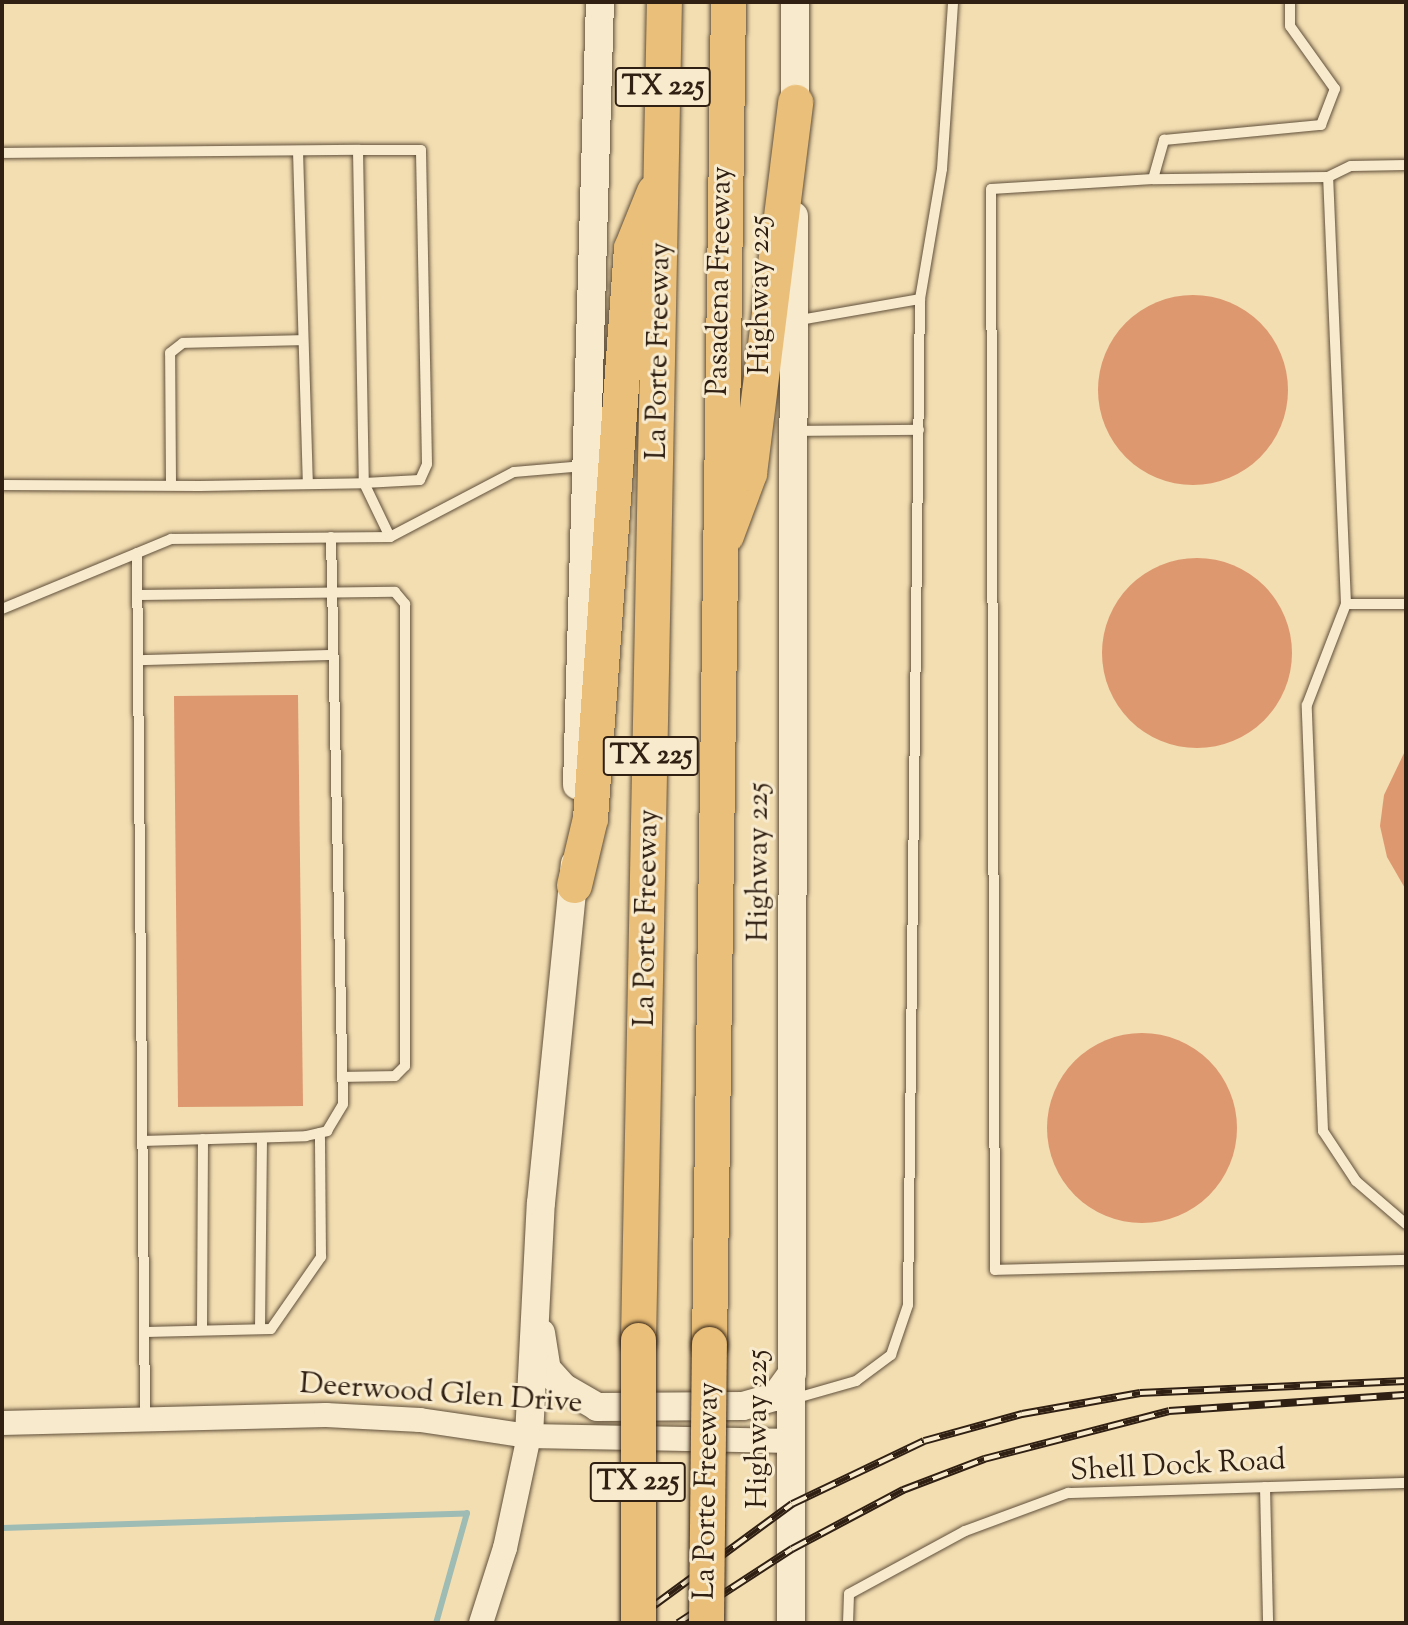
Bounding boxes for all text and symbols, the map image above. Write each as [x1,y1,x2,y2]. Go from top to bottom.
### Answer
road number: TX 225 [614,62,712,112]
street label: Pasadena Freeway [701,166,741,396]
street label: Highway 225 [743,215,779,375]
street label: La Porte Freeway [640,242,680,460]
road number: TX 225 [602,732,700,780]
street label: Highway 225 [742,782,778,942]
street label: La Porte Freeway [628,809,668,1027]
street label: Highway 225 [741,1349,777,1509]
street label: Deerwood Glen Drive [298,1367,584,1423]
street label: La Porte Freeway [688,1382,728,1600]
street label: Shell Dock Road [1069,1443,1287,1491]
road number: TX 225 [589,1458,687,1506]

